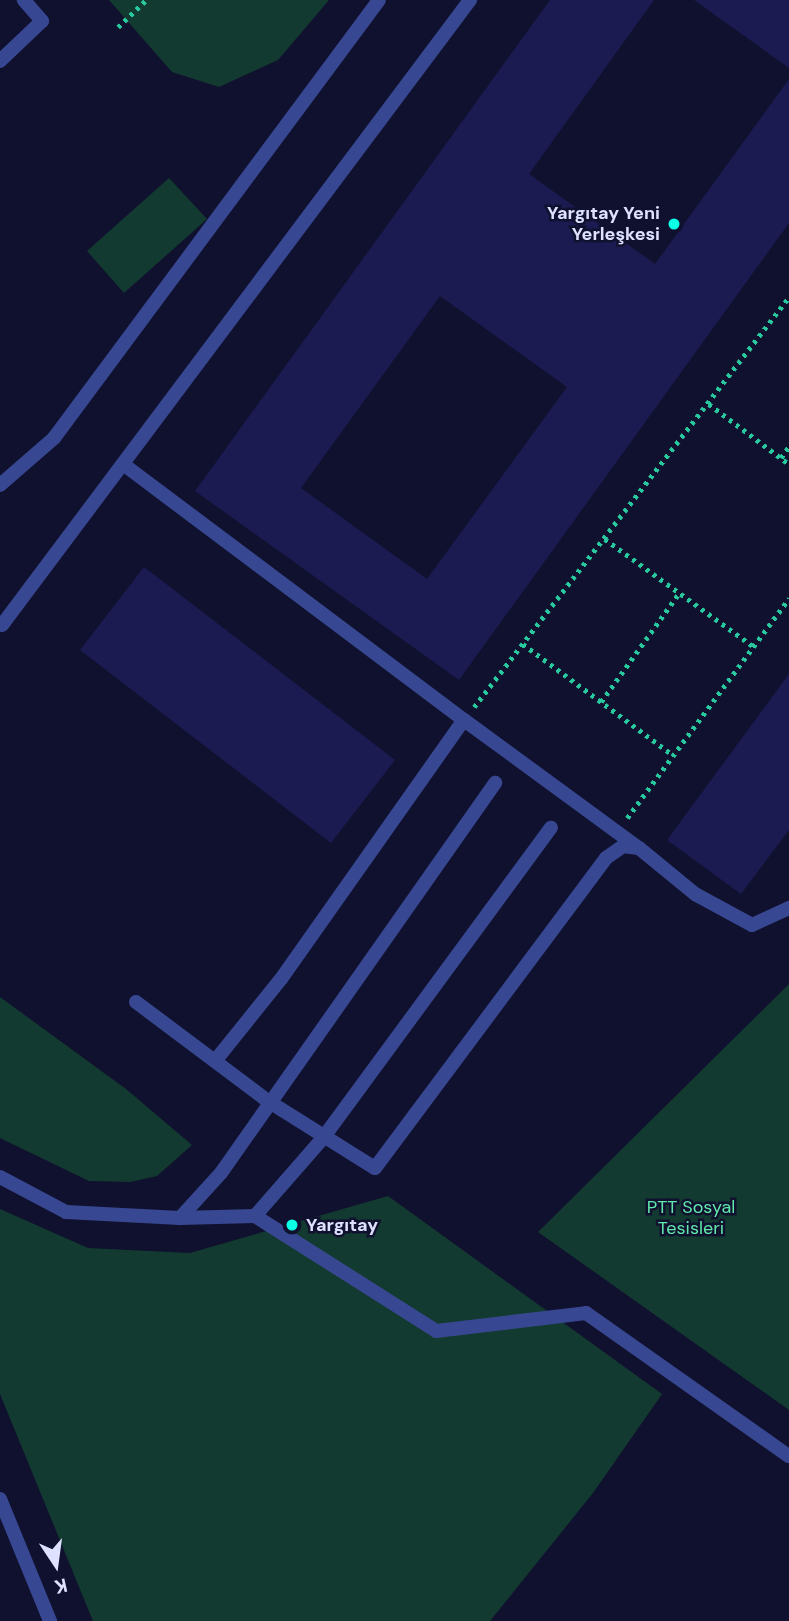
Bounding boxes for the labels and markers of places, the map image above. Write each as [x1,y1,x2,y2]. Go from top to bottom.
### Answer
place label: Yargıtay Yeni Yerleşkesi [547,203,660,246]
marker: Yargıtay Yeni Yerleşkesi [666,216,682,232]
place label: Yargıtay [306,1214,378,1236]
marker: Yargıtay [284,1217,300,1233]

